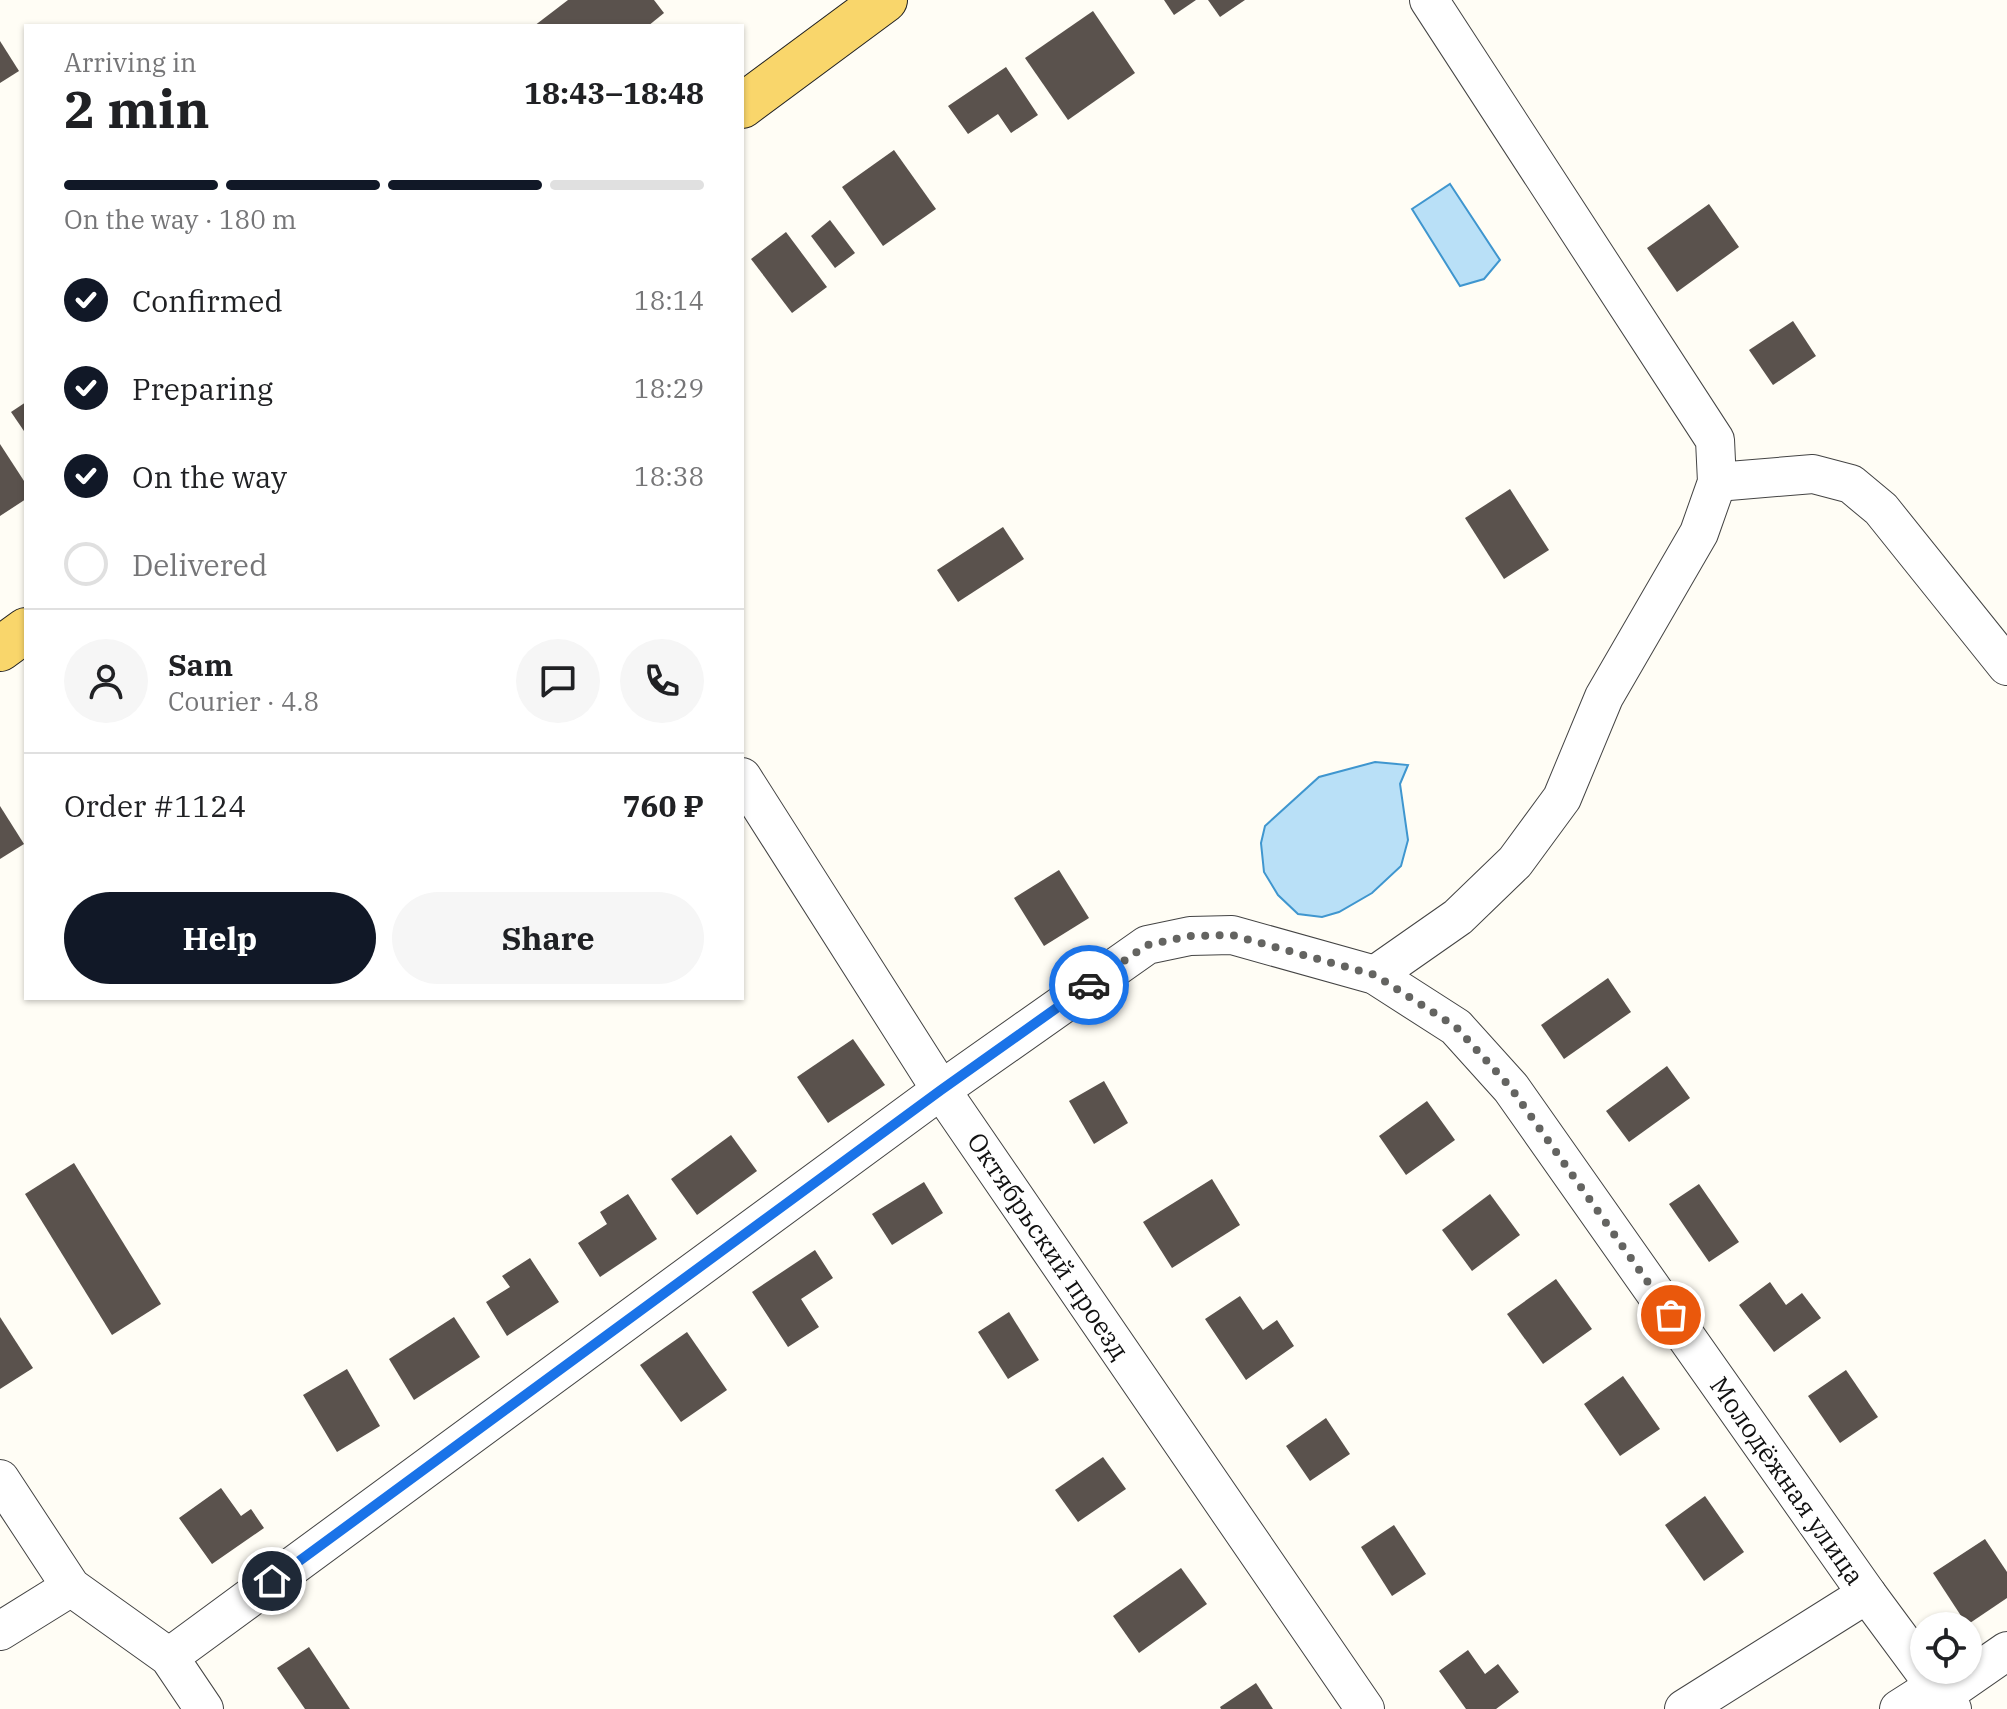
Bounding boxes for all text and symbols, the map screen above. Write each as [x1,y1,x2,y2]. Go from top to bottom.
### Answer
text: Arriving in [64,45,197,79]
text: 18:43–18:48 [524,73,704,112]
text: 2 min [64,75,210,142]
text: On the way · 180 m [64,202,297,236]
icon: check [64,278,108,322]
text: Confirmed [132,281,283,320]
text: 18:14 [634,283,704,317]
icon: check [64,366,108,410]
text: Preparing [132,369,273,408]
text: 18:29 [634,371,704,405]
icon: check [64,454,108,498]
text: On the way [132,457,287,496]
text: 18:38 [634,459,704,493]
text: Delivered [132,545,267,584]
button: person [64,639,148,723]
button: chat [516,639,600,723]
button: phone [620,639,704,723]
text: Sam [168,645,233,684]
text: Courier · 4.8 [168,684,319,718]
text: Order #1124 [64,786,246,825]
text: 760 ₽ [623,786,704,825]
button: Help [64,892,376,984]
button: Share [392,892,704,984]
courier [1049,945,1129,1025]
icon: car [1067,963,1111,1007]
street label: Октябрьский проезд [960,1125,1138,1366]
pin [1637,1281,1705,1349]
icon: bag [1649,1293,1693,1337]
street label: Молодёжная улица [1703,1370,1873,1591]
pin [238,1547,306,1615]
icon: home [250,1559,294,1603]
map controls [1910,1612,1982,1684]
button: locate [1910,1612,1982,1684]

